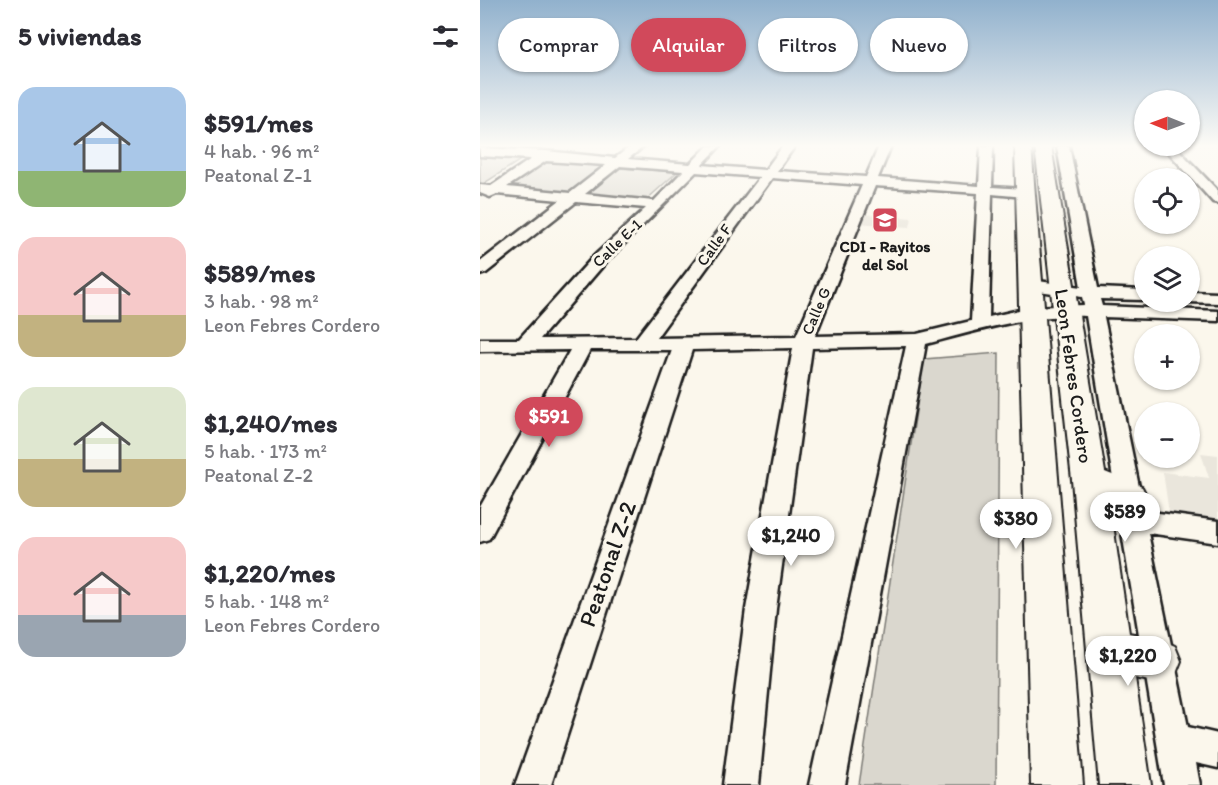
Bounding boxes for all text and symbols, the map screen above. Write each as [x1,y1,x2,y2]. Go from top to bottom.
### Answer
chip: Comprar [498,18,619,72]
chip: Alquilar [631,18,746,72]
chip: Filtros [758,18,858,72]
chip: Nuevo [870,18,968,72]
text: 5 viviendas [18,20,142,52]
icon: filters [429,20,462,53]
north arrow [1134,90,1200,156]
map controls [1134,90,1200,468]
text: $591/mes [204,107,313,139]
icon: home [66,111,138,183]
text: 4 hab. · 96 m² [204,139,319,163]
text: Peatonal Z-1 [204,163,312,187]
button: locate [1134,168,1200,234]
school or university icon: CDI - Rayitos del Sol [870,205,900,235]
street label: Calle E-1 [588,214,646,271]
street label: Calle F [692,220,736,270]
place label: CDI - Rayitos del Sol [840,237,930,274]
button: layers [1134,246,1200,312]
text: $589/mes [204,257,315,289]
icon: home [66,261,138,333]
street label: Calle G [798,284,834,338]
street label: Leon Febres Cordero [1050,287,1098,465]
text: 3 hab. · 98 m² [204,289,319,313]
text: Leon Febres Cordero [204,313,380,337]
button: + [1134,324,1200,390]
pin: $591 [513,397,585,448]
button: − [1134,402,1200,468]
text: $591 [529,404,569,428]
text: $1,240/mes [204,407,338,439]
icon: home [66,411,138,483]
text: 5 hab. · 173 m² [204,439,327,463]
text: Peatonal Z-2 [204,463,313,487]
pin: $589 [1089,492,1161,543]
street label: Peatonal Z-2 [572,497,642,631]
pin: $380 [980,499,1052,550]
text: $589 [1104,499,1146,523]
text: $380 [994,506,1038,530]
pin: $1,240 [742,516,840,567]
text: $1,240 [761,523,821,547]
text: $1,220/mes [204,557,336,589]
icon: home [66,561,138,633]
text: 5 hab. · 148 m² [204,589,329,613]
text: Leon Febres Cordero [204,613,380,637]
pin: $1,220 [1079,636,1177,687]
text: $1,220 [1099,643,1157,667]

